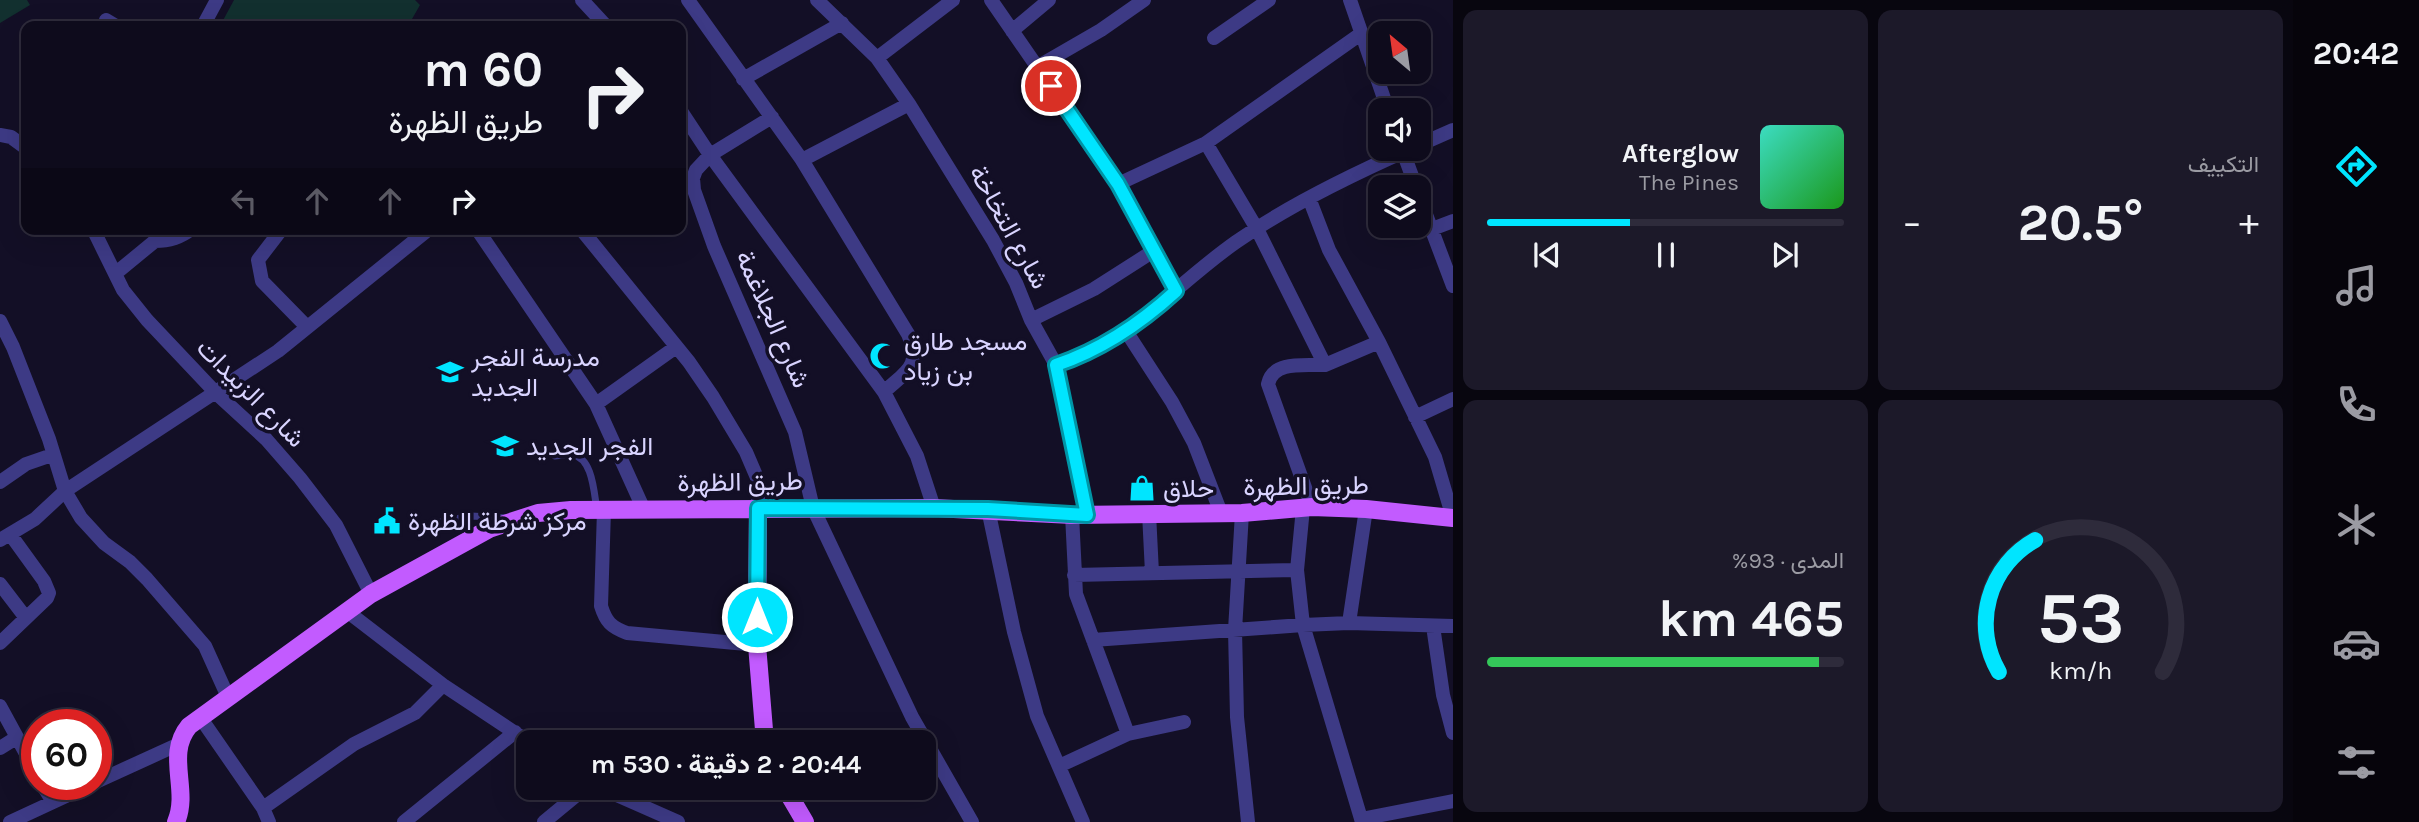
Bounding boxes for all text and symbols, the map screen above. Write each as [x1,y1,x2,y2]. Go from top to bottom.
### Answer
north arrow [1368,21,1432,84]
map controls [1368,21,1431,238]
text: 20:42 [2313,35,2399,72]
text: 60 m [423,41,543,98]
icon: right [567,49,658,140]
pin [1021,56,1081,116]
icon: arrive [1032,67,1070,105]
button: sound [1368,98,1431,161]
text: طريق الظهرة [389,104,543,141]
text: Afterglow [1622,138,1739,169]
icon: directions [2332,142,2381,191]
text: التكييف [2188,151,2259,178]
street label: شارع التخاخة [961,160,1056,295]
text: The Pines [1639,169,1739,196]
button: layers [1368,175,1431,238]
icon: left [225,182,263,220]
icon: ahead [298,182,336,220]
icon: ahead [371,182,409,220]
icon: right [444,182,482,220]
text: 20.5° [2018,192,2144,253]
text: − [1902,200,1922,245]
text: + [2239,200,2259,245]
icon: previous [1528,236,1566,274]
icon: pause [1647,236,1685,274]
icon: next [1766,236,1804,274]
street label: شارع الجلاغمة [727,245,817,393]
icon: music [2332,261,2381,310]
place label: مسجد طارق بن زياد [904,326,1027,387]
street label: شارع الزبيدات [189,332,312,455]
mosque icon: مسجد طارق بن زياد [868,341,898,371]
place label: مدرسة الفجر الجديد [470,342,600,403]
school or university icon: مدرسة الفجر الجديد [435,357,465,387]
icon: phone [2332,380,2381,429]
school or university icon: الفجر الجديد [490,431,520,461]
place label: الفجر الجديد [526,431,653,462]
street label: طريق الظهرة [677,465,803,499]
street label: طريق الظهرة [1243,469,1369,503]
shop icon: حلاق [1127,473,1157,503]
place label: حلاق [1163,473,1214,504]
icon: climate [2332,500,2381,549]
public building icon: مركز شرطة الظهرة [372,506,402,536]
place label: مركز شرطة الظهرة [408,506,587,537]
text: المدى · 93% [1732,547,1844,574]
text: 53 [2037,575,2124,660]
position arrow [720,580,794,654]
text: 465 km [1658,588,1844,649]
icon: car [2332,619,2381,668]
text: km/h [2049,656,2112,685]
speed limit sign: 60 [21,709,112,800]
icon: filters [2332,738,2381,787]
text: 20:44 · 2 دقيقة · 530 m [591,749,861,780]

